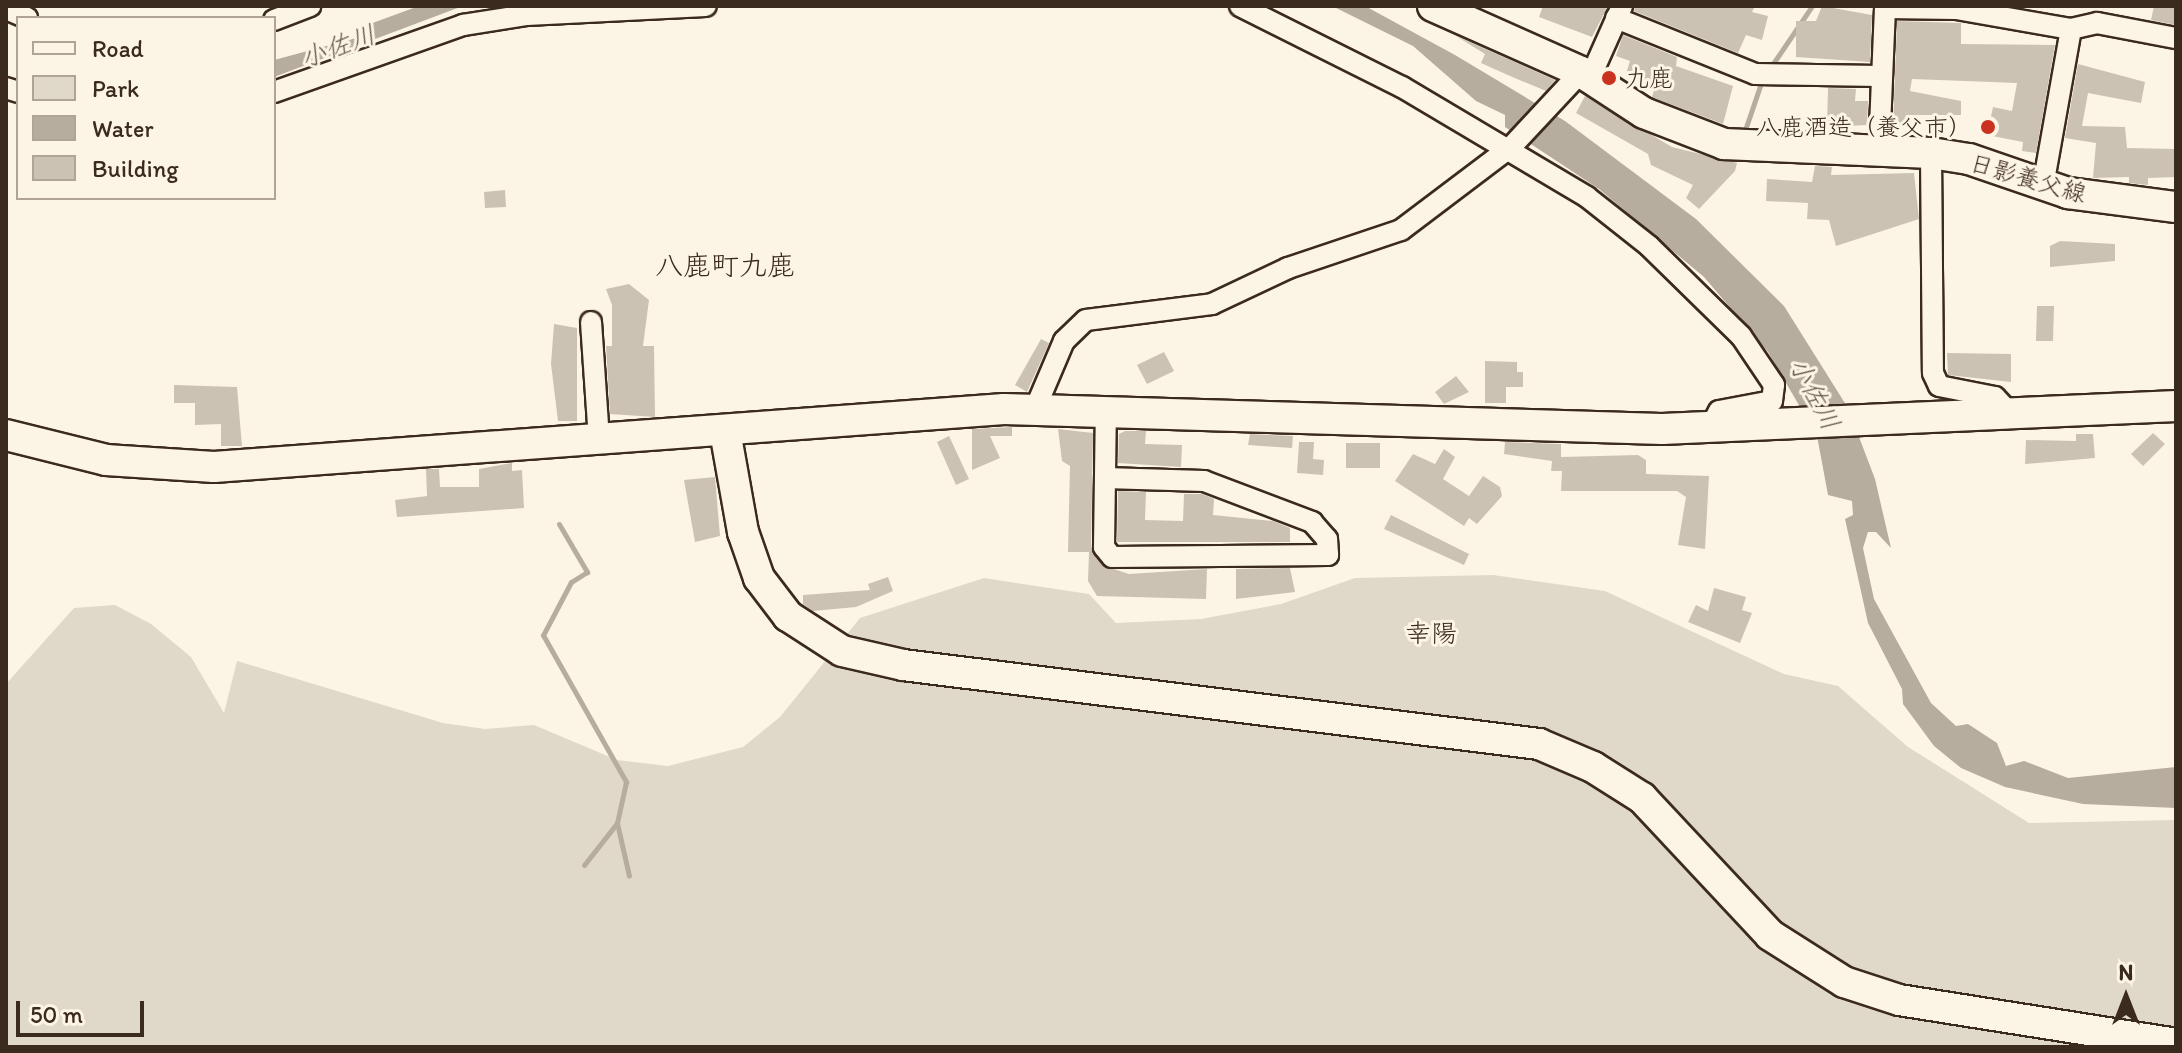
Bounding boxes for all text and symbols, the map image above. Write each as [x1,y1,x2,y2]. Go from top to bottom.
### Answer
legend [16,16,276,200]
water label: 小佐川 [296,19,380,75]
text: Road [92,34,144,63]
place label: 九鹿 [1625,64,1673,92]
marker: 九鹿 [1600,69,1618,87]
text: Park [92,74,139,103]
place label: 八鹿酒造（養父市） [1756,113,1972,141]
text: Water [92,114,154,143]
marker: 八鹿酒造（養父市） [1979,118,1997,136]
street label: 日影養父線 [1966,148,2090,208]
text: Building [92,154,179,183]
district label: 八鹿町九鹿 [655,248,795,282]
water label: 小佐川 [1782,352,1846,436]
district label: 幸陽 [1405,618,1457,650]
north arrow [2086,957,2166,1037]
text: N [2119,959,2133,986]
scale bar [20,985,148,1035]
text: 50 m [30,1000,83,1029]

